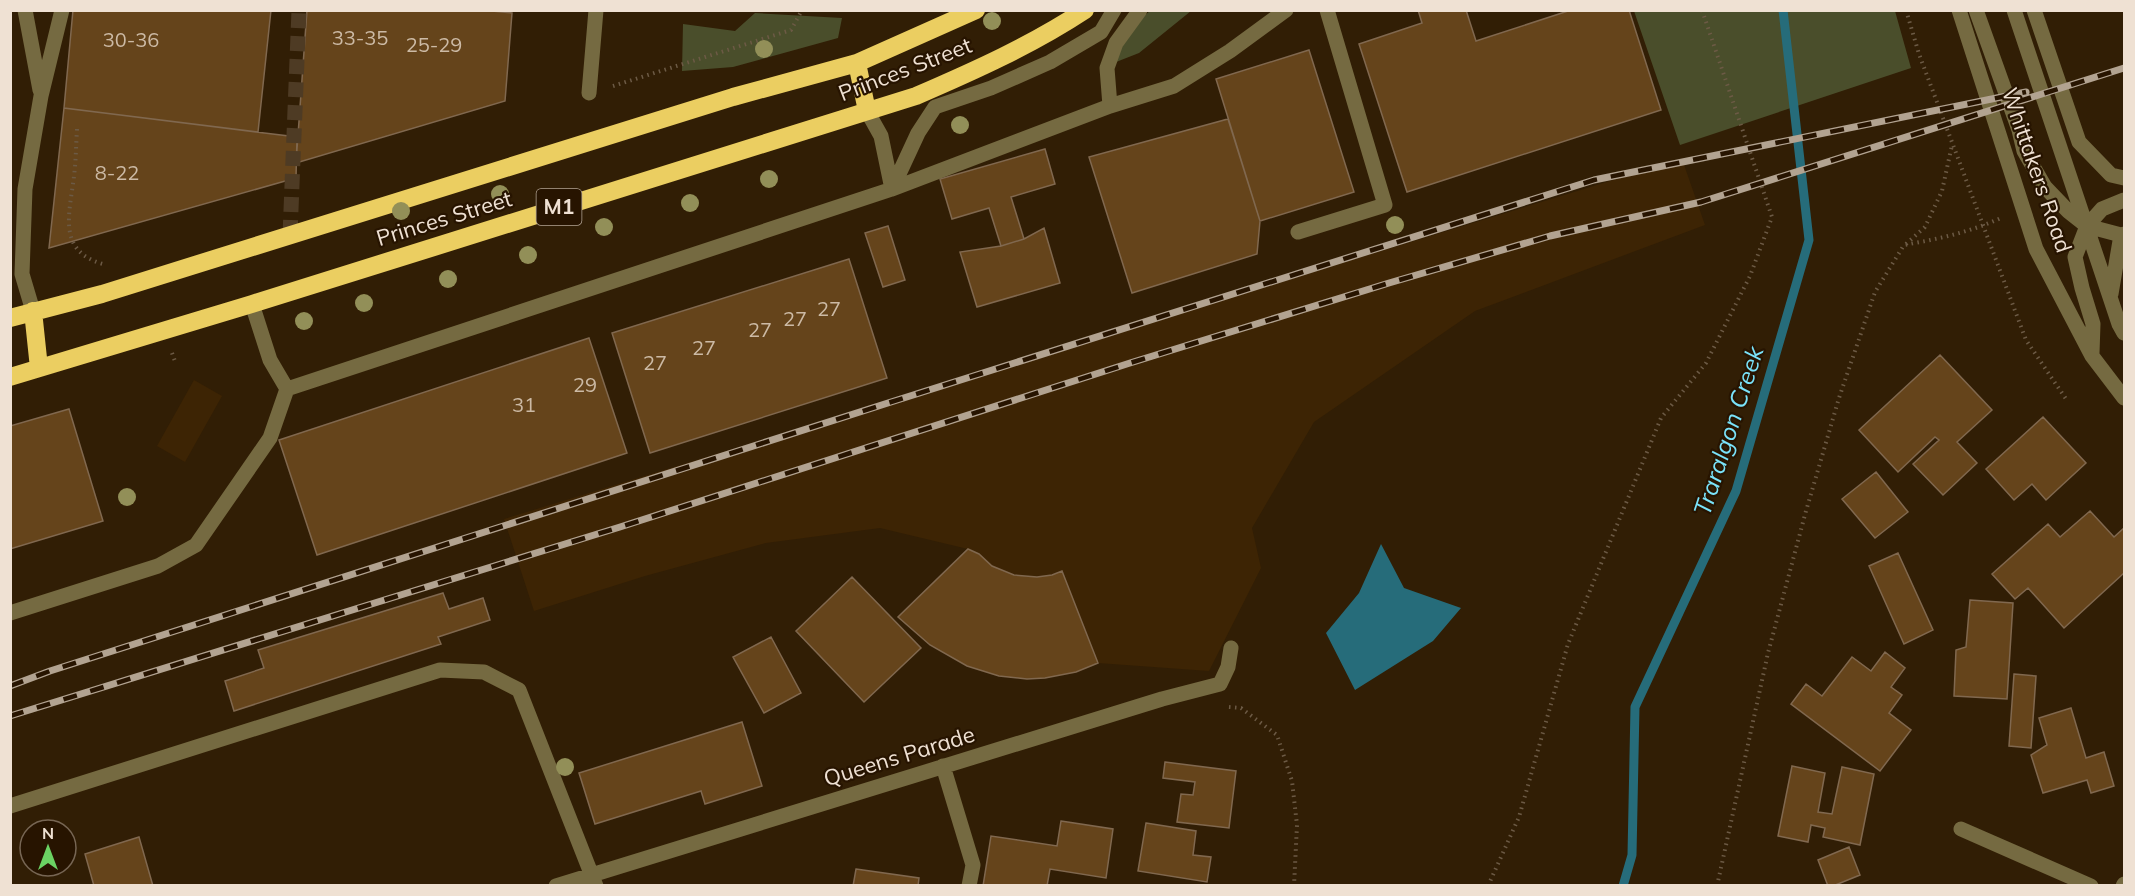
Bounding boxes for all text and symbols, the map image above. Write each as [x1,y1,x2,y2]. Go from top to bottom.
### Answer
house number: 33-35 [332,25,388,50]
house number: 30-36 [103,27,159,52]
street label: Princes Street [834,31,976,107]
house number: 25-29 [406,32,462,57]
street label: Whittakers Road [1996,84,2078,256]
house number: 8-22 [95,160,139,185]
street label: Princes Street [373,184,515,252]
road number: M1 [536,189,582,225]
house number: 27 [817,296,841,321]
house number: 27 [783,306,807,331]
house number: 27 [748,317,772,342]
house number: 27 [692,335,716,360]
water label: Traralgon Creek [1687,342,1770,519]
house number: 27 [643,350,667,375]
house number: 29 [573,372,597,397]
house number: 31 [512,392,536,417]
street label: Queens Parade [820,720,978,792]
north arrow [18,818,78,878]
text: N [42,823,54,843]

